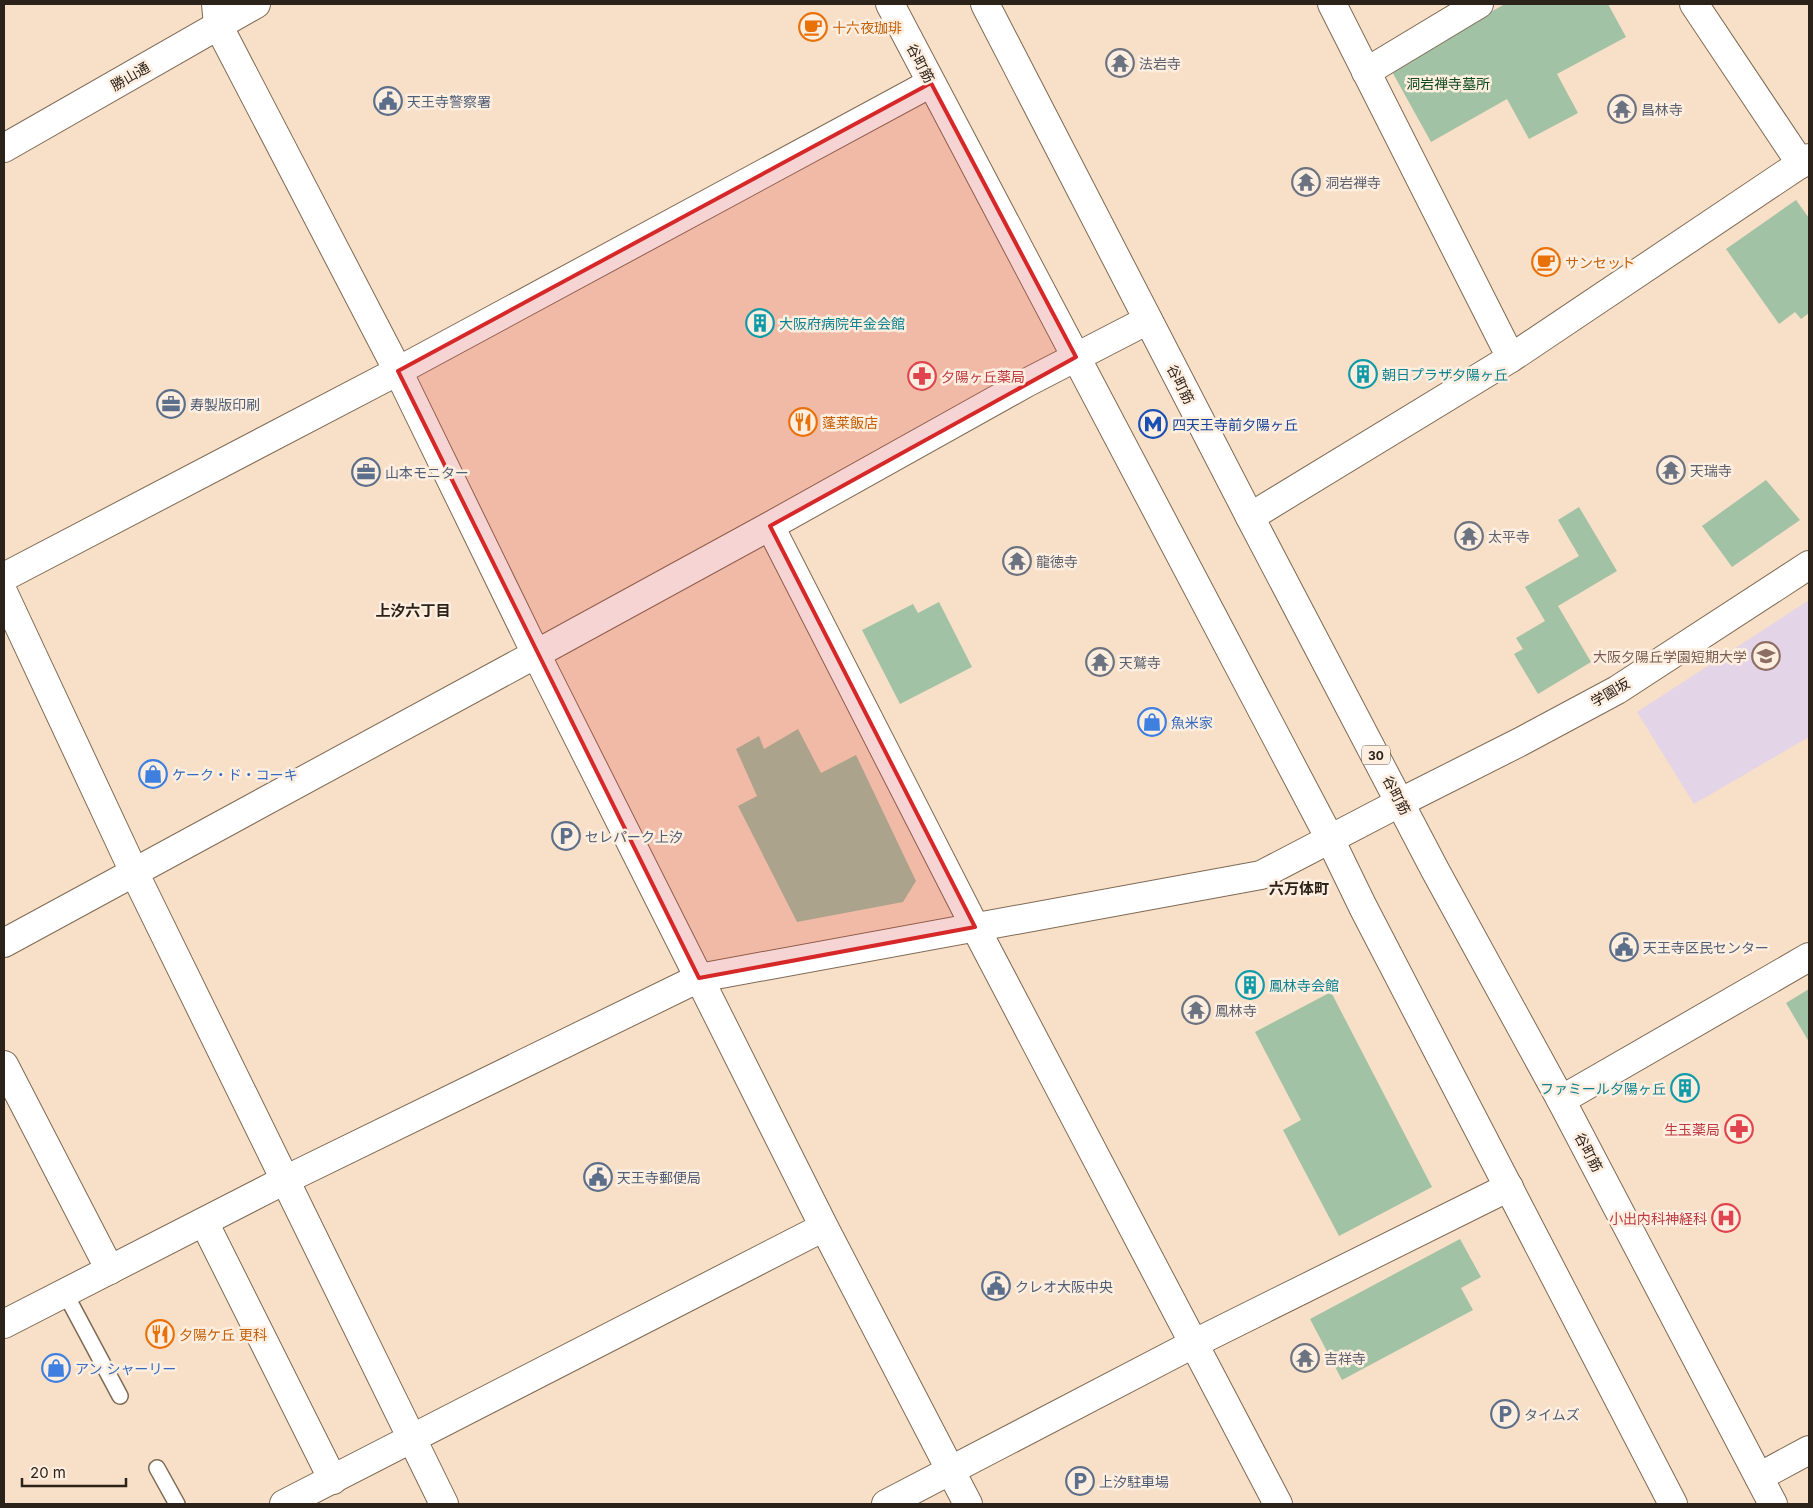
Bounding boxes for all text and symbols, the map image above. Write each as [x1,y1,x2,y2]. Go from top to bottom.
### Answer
cafe icon: 十六夜珈琲 [798,12,828,42]
place label: 十六夜珈琲 [832,19,902,36]
street label: 谷町筋 [904,40,938,86]
temple icon: 法岩寺 [1105,48,1135,78]
place label: 法岩寺 [1139,55,1181,72]
street label: 勝山通 [108,58,152,94]
park label: 洞岩禅寺墓所 [1406,75,1490,92]
public building icon: 天王寺警察署 [373,86,403,116]
place label: 天王寺警察署 [407,93,491,110]
temple icon: 昌林寺 [1607,94,1637,124]
place label: 昌林寺 [1641,101,1683,118]
temple icon: 洞岩禅寺 [1291,167,1321,197]
place label: 洞岩禅寺 [1325,174,1381,191]
cafe icon: サンセット [1531,247,1561,277]
place label: サンセット [1565,254,1635,271]
building icon: 大阪府病院年金会館 [745,308,775,338]
place label: 大阪府病院年金会館 [779,315,905,332]
building icon: 朝日プラザ夕陽ヶ丘 [1348,359,1378,389]
pharmacy icon: 夕陽ヶ丘薬局 [907,361,937,391]
street label: 谷町筋 [1164,361,1198,407]
place label: 朝日プラザ夕陽ヶ丘 [1382,366,1508,383]
place label: 夕陽ヶ丘薬局 [941,368,1025,385]
office icon: 寿製版印刷 [156,389,186,419]
place label: 寿製版印刷 [190,396,260,413]
restaurant icon: 蓬莱飯店 [788,407,818,437]
metro station icon: 四天王寺前夕陽ヶ丘 [1138,409,1168,439]
place label: 蓬莱飯店 [822,414,878,431]
place label: 四天王寺前夕陽ヶ丘 [1172,416,1298,433]
temple icon: 天瑞寺 [1656,455,1686,485]
office icon: 山本モニター [351,457,381,487]
place label: 天瑞寺 [1690,462,1732,479]
place label: 山本モニター [385,464,469,481]
temple icon: 太平寺 [1454,521,1484,551]
place label: 太平寺 [1488,528,1530,545]
temple icon: 龍徳寺 [1002,546,1032,576]
place label: 龍徳寺 [1036,553,1078,570]
district label: 上汐六丁目 [375,601,451,620]
school or university icon: 大阪夕陽丘学園短期大学 [1751,641,1781,671]
temple icon: 天鷲寺 [1085,647,1115,677]
place label: 大阪夕陽丘学園短期大学 [1593,648,1747,665]
place label: 天鷲寺 [1119,654,1161,671]
street label: 学園坂 [1588,674,1632,710]
shop icon: 魚米家 [1137,707,1167,737]
place label: 魚米家 [1171,714,1213,731]
road number: 30 [1362,746,1390,764]
shop icon: ケーク・ド・コーキ [138,759,168,789]
place label: ケーク・ド・コーキ [172,766,298,783]
street label: 谷町筋 [1380,772,1414,818]
parking icon: セレパーク上汐 [551,821,581,851]
place label: セレパーク上汐 [585,828,683,845]
district label: 六万体町 [1269,879,1329,898]
public building icon: 天王寺区民センター [1609,932,1639,962]
place label: 天王寺区民センター [1643,939,1769,956]
building icon: 鳳林寺会館 [1235,970,1265,1000]
place label: 鳳林寺会館 [1269,977,1339,994]
temple icon: 鳳林寺 [1181,995,1211,1025]
place label: 鳳林寺 [1215,1002,1257,1019]
building icon: ファミール夕陽ヶ丘 [1670,1073,1700,1103]
place label: ファミール夕陽ヶ丘 [1540,1080,1666,1097]
pharmacy icon: 生玉薬局 [1724,1114,1754,1144]
place label: 生玉薬局 [1664,1121,1720,1138]
street label: 谷町筋 [1572,1129,1606,1175]
public building icon: 天王寺郵便局 [583,1162,613,1192]
place label: 天王寺郵便局 [617,1169,701,1186]
hospital icon: 小出内科神経科 [1711,1203,1741,1233]
place label: 小出内科神経科 [1609,1210,1707,1227]
public building icon: クレオ大阪中央 [981,1271,1011,1301]
place label: クレオ大阪中央 [1015,1278,1113,1295]
restaurant icon: 夕陽ケ丘 更科 [145,1319,175,1349]
place label: 夕陽ケ丘 更科 [179,1326,267,1343]
temple icon: 吉祥寺 [1290,1343,1320,1373]
place label: 吉祥寺 [1324,1350,1366,1367]
shop icon: アン シャーリー [41,1353,71,1383]
place label: アン シャーリー [75,1360,176,1377]
parking icon: タイムズ [1490,1399,1520,1429]
place label: タイムズ [1524,1406,1580,1423]
scale bar [22,1456,126,1488]
text: 20 m [30,1463,66,1482]
parking icon: 上汐駐車場 [1065,1466,1095,1496]
place label: 上汐駐車場 [1099,1473,1169,1490]

